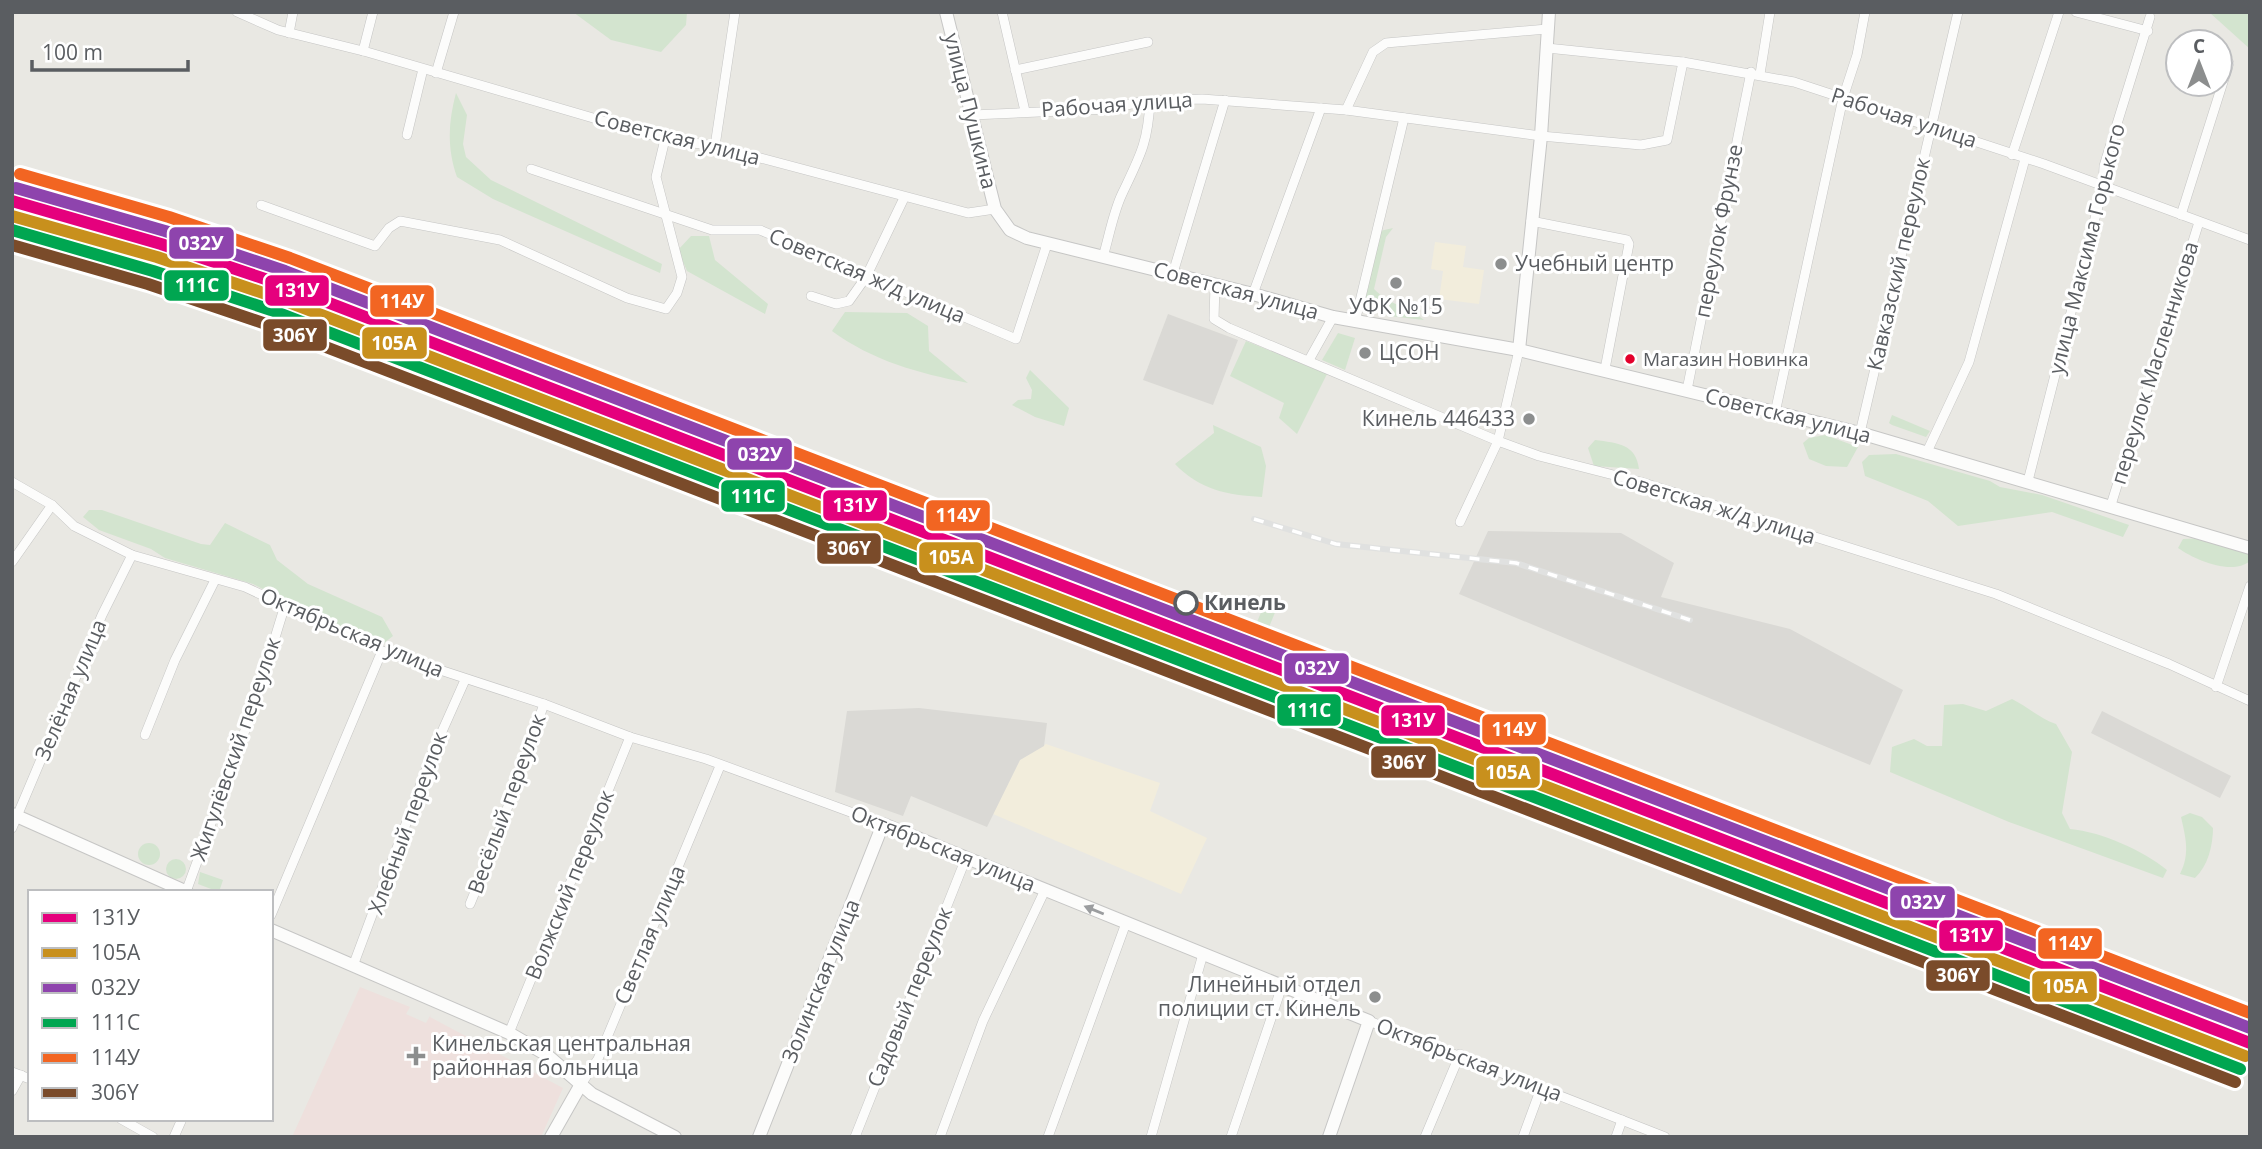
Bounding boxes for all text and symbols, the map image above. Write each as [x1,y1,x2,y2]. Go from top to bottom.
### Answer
scale bar [32,28,187,72]
north arrow [2164,28,2234,98]
street label: улица Пушкина [938,30,1004,192]
text: С [2193,33,2205,59]
text: 100 m [42,38,103,66]
street label: Рабочая улица [1828,80,1981,154]
street label: Рабочая улица [1040,85,1194,123]
street label: Советская улица [591,103,763,171]
street label: улица Максима Горького [2041,120,2131,377]
street label: переулок Фрунзе [1687,142,1749,320]
street label: Кавказский переулок [1860,154,1936,373]
street label: Советская ж/д улица [765,221,970,329]
line badge: 032У [168,226,235,260]
text: 032У [178,230,224,256]
street label: переулок Масленникова [2104,238,2204,488]
place label: Учебный центр [1515,249,1674,277]
street label: Советская улица [1151,255,1322,326]
marker: Учебный центр [1493,256,1509,272]
line badge: 111С [163,269,230,302]
text: 111С [175,272,219,298]
line badge: 131У [264,274,330,307]
marker: УФК №15 [1388,275,1404,291]
text: 131У [274,277,320,303]
line badge: 114У [369,284,435,318]
text: 114У [379,288,425,314]
place label: УФК №15 [1349,292,1443,320]
line badge: 306Y [262,318,328,352]
text: 306Y [273,322,317,348]
line badge: 105А [361,326,428,360]
text: 105А [371,330,418,356]
place label: ЦСОН [1379,338,1440,366]
marker: ЦСОН [1357,345,1373,361]
place label: Магазин Новинка [1643,346,1808,372]
marker: Магазин Новинка [1623,352,1637,366]
street label: Советская улица [1702,381,1874,449]
place label: Кинель 446433 [1362,404,1515,432]
marker: Кинель 446433 [1521,411,1537,427]
line badge: 032У [726,437,793,471]
text: 032У [737,441,783,467]
street label: Советская ж/д улица [1609,462,1819,550]
line badge: 111С [720,479,786,513]
text: 111С [731,483,775,509]
line badge: 131У [822,489,888,522]
text: 131У [832,492,878,518]
line badge: 114У [925,499,991,532]
text: 114У [935,502,981,528]
line badge: 306Y [816,532,882,565]
text: 306Y [827,535,871,561]
line badge: 105А [918,541,984,574]
text: 105А [928,544,975,570]
street label: Октябрьская улица [256,581,448,683]
place label: Кинель [1204,588,1286,616]
marker: Кинель [1174,591,1198,615]
street label: Зелёная улица [28,615,112,764]
street label: Жигулёвский переулок [184,633,287,864]
line badge: 032У [1283,652,1350,685]
text: 032У [1294,655,1340,681]
line badge: 111С [1276,693,1342,727]
text: 111С [1287,697,1331,723]
line badge: 131У [1380,704,1446,737]
text: 131У [1390,707,1436,733]
street label: Весёлый переулок [460,710,552,898]
line badge: 114У [1481,713,1547,746]
text: 114У [1491,716,1537,742]
street label: Хлебный переулок [361,727,453,918]
line badge: 306Y [1370,745,1437,779]
text: 306Y [1382,749,1426,775]
line badge: 105А [1475,755,1541,789]
text: 105А [1485,759,1532,785]
street label: Волжский переулок [518,786,620,984]
street label: Октябрьская улица [847,798,1040,898]
street label: Светлая улица [607,861,691,1008]
line badge: 032У [1889,885,1956,919]
text: 032У [1900,889,1946,915]
legend [28,890,273,1121]
street label: Золинская улица [775,895,866,1066]
street label: Садовый переулок [860,902,958,1091]
text: 131У [91,903,140,931]
one-way arrow [1084,904,1105,915]
line badge: 131У [1938,919,2004,952]
text: 131У [1948,922,1994,948]
line badge: 114У [2037,927,2103,960]
text: 114У [2047,930,2093,956]
text: 105А [91,938,141,966]
line badge: 306Y [1925,959,1991,992]
text: 306Y [1936,962,1980,988]
place label: Линейный отдел полиции ст. Кинель [1158,970,1361,1022]
line badge: 105А [2031,970,2098,1003]
text: 032У [91,973,140,1001]
text: 105А [2042,973,2089,999]
marker: Линейный отдел полиции ст. Кинель [1367,989,1383,1005]
text: 111С [91,1008,140,1036]
street label: Октябрьская улица [1372,1011,1566,1107]
place label: Кинельская центральная районная больница [432,1029,691,1081]
text: 114У [91,1043,140,1071]
marker: Кинельская центральная районная больница [406,1046,426,1066]
text: 306Y [91,1078,139,1106]

